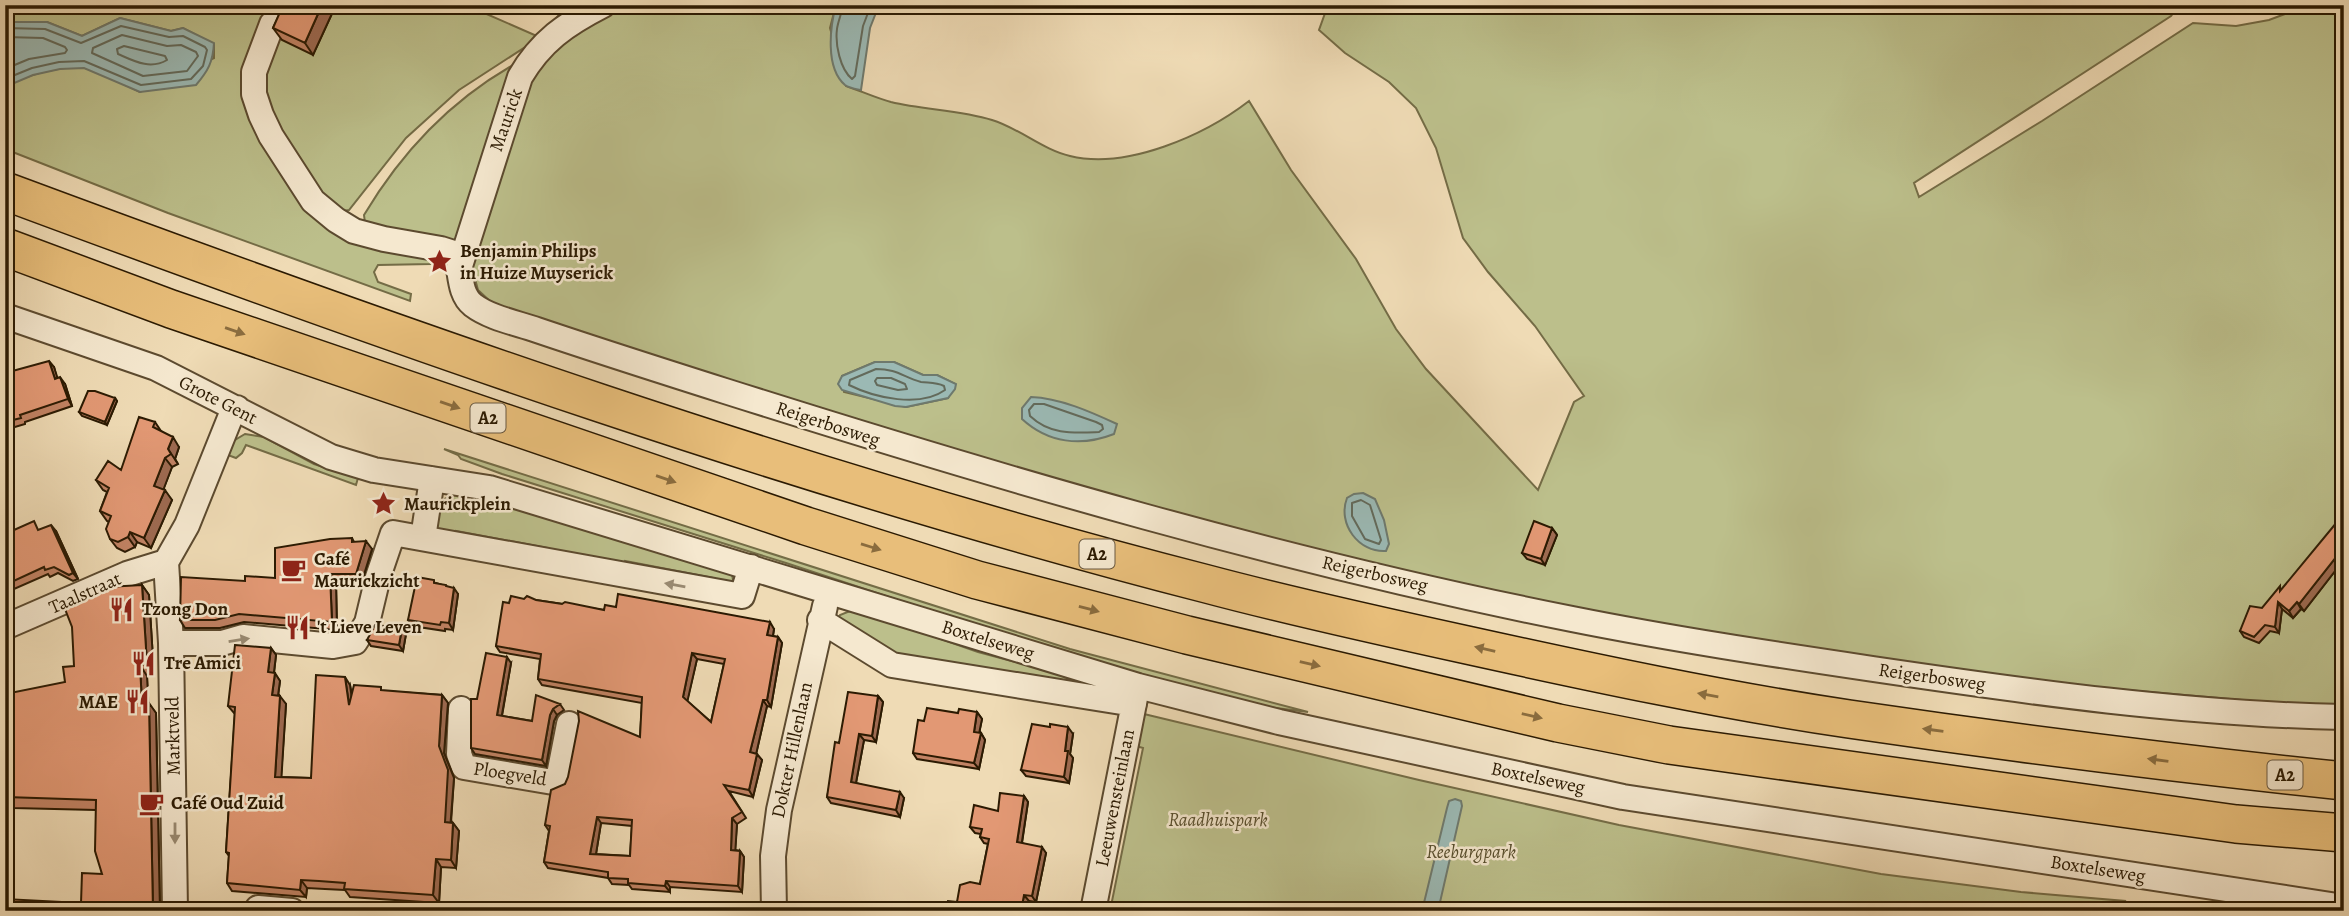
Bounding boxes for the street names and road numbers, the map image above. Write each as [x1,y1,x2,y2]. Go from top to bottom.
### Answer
street label: Maurick [483,84,529,155]
street label: Grote Gent [174,369,262,431]
street label: Reigerbosweg [773,395,884,453]
road number: A2 [470,404,505,432]
road number: A2 [1080,540,1114,568]
street label: Reigerbosweg [1320,549,1431,599]
street label: Taalstraat [45,566,125,620]
street label: Boxtelseweg [938,614,1038,667]
street label: Reigerbosweg [1877,657,1988,697]
street label: Dokter Hillenlaan [765,680,819,820]
street label: Marktveld [159,695,187,776]
street label: Leeuwensteinlaan [1089,727,1141,869]
street label: Ploegveld [471,755,549,793]
street label: Boxtelseweg [1488,755,1588,801]
road number: A2 [2268,760,2302,790]
street label: Boxtelseweg [2049,849,2148,889]

